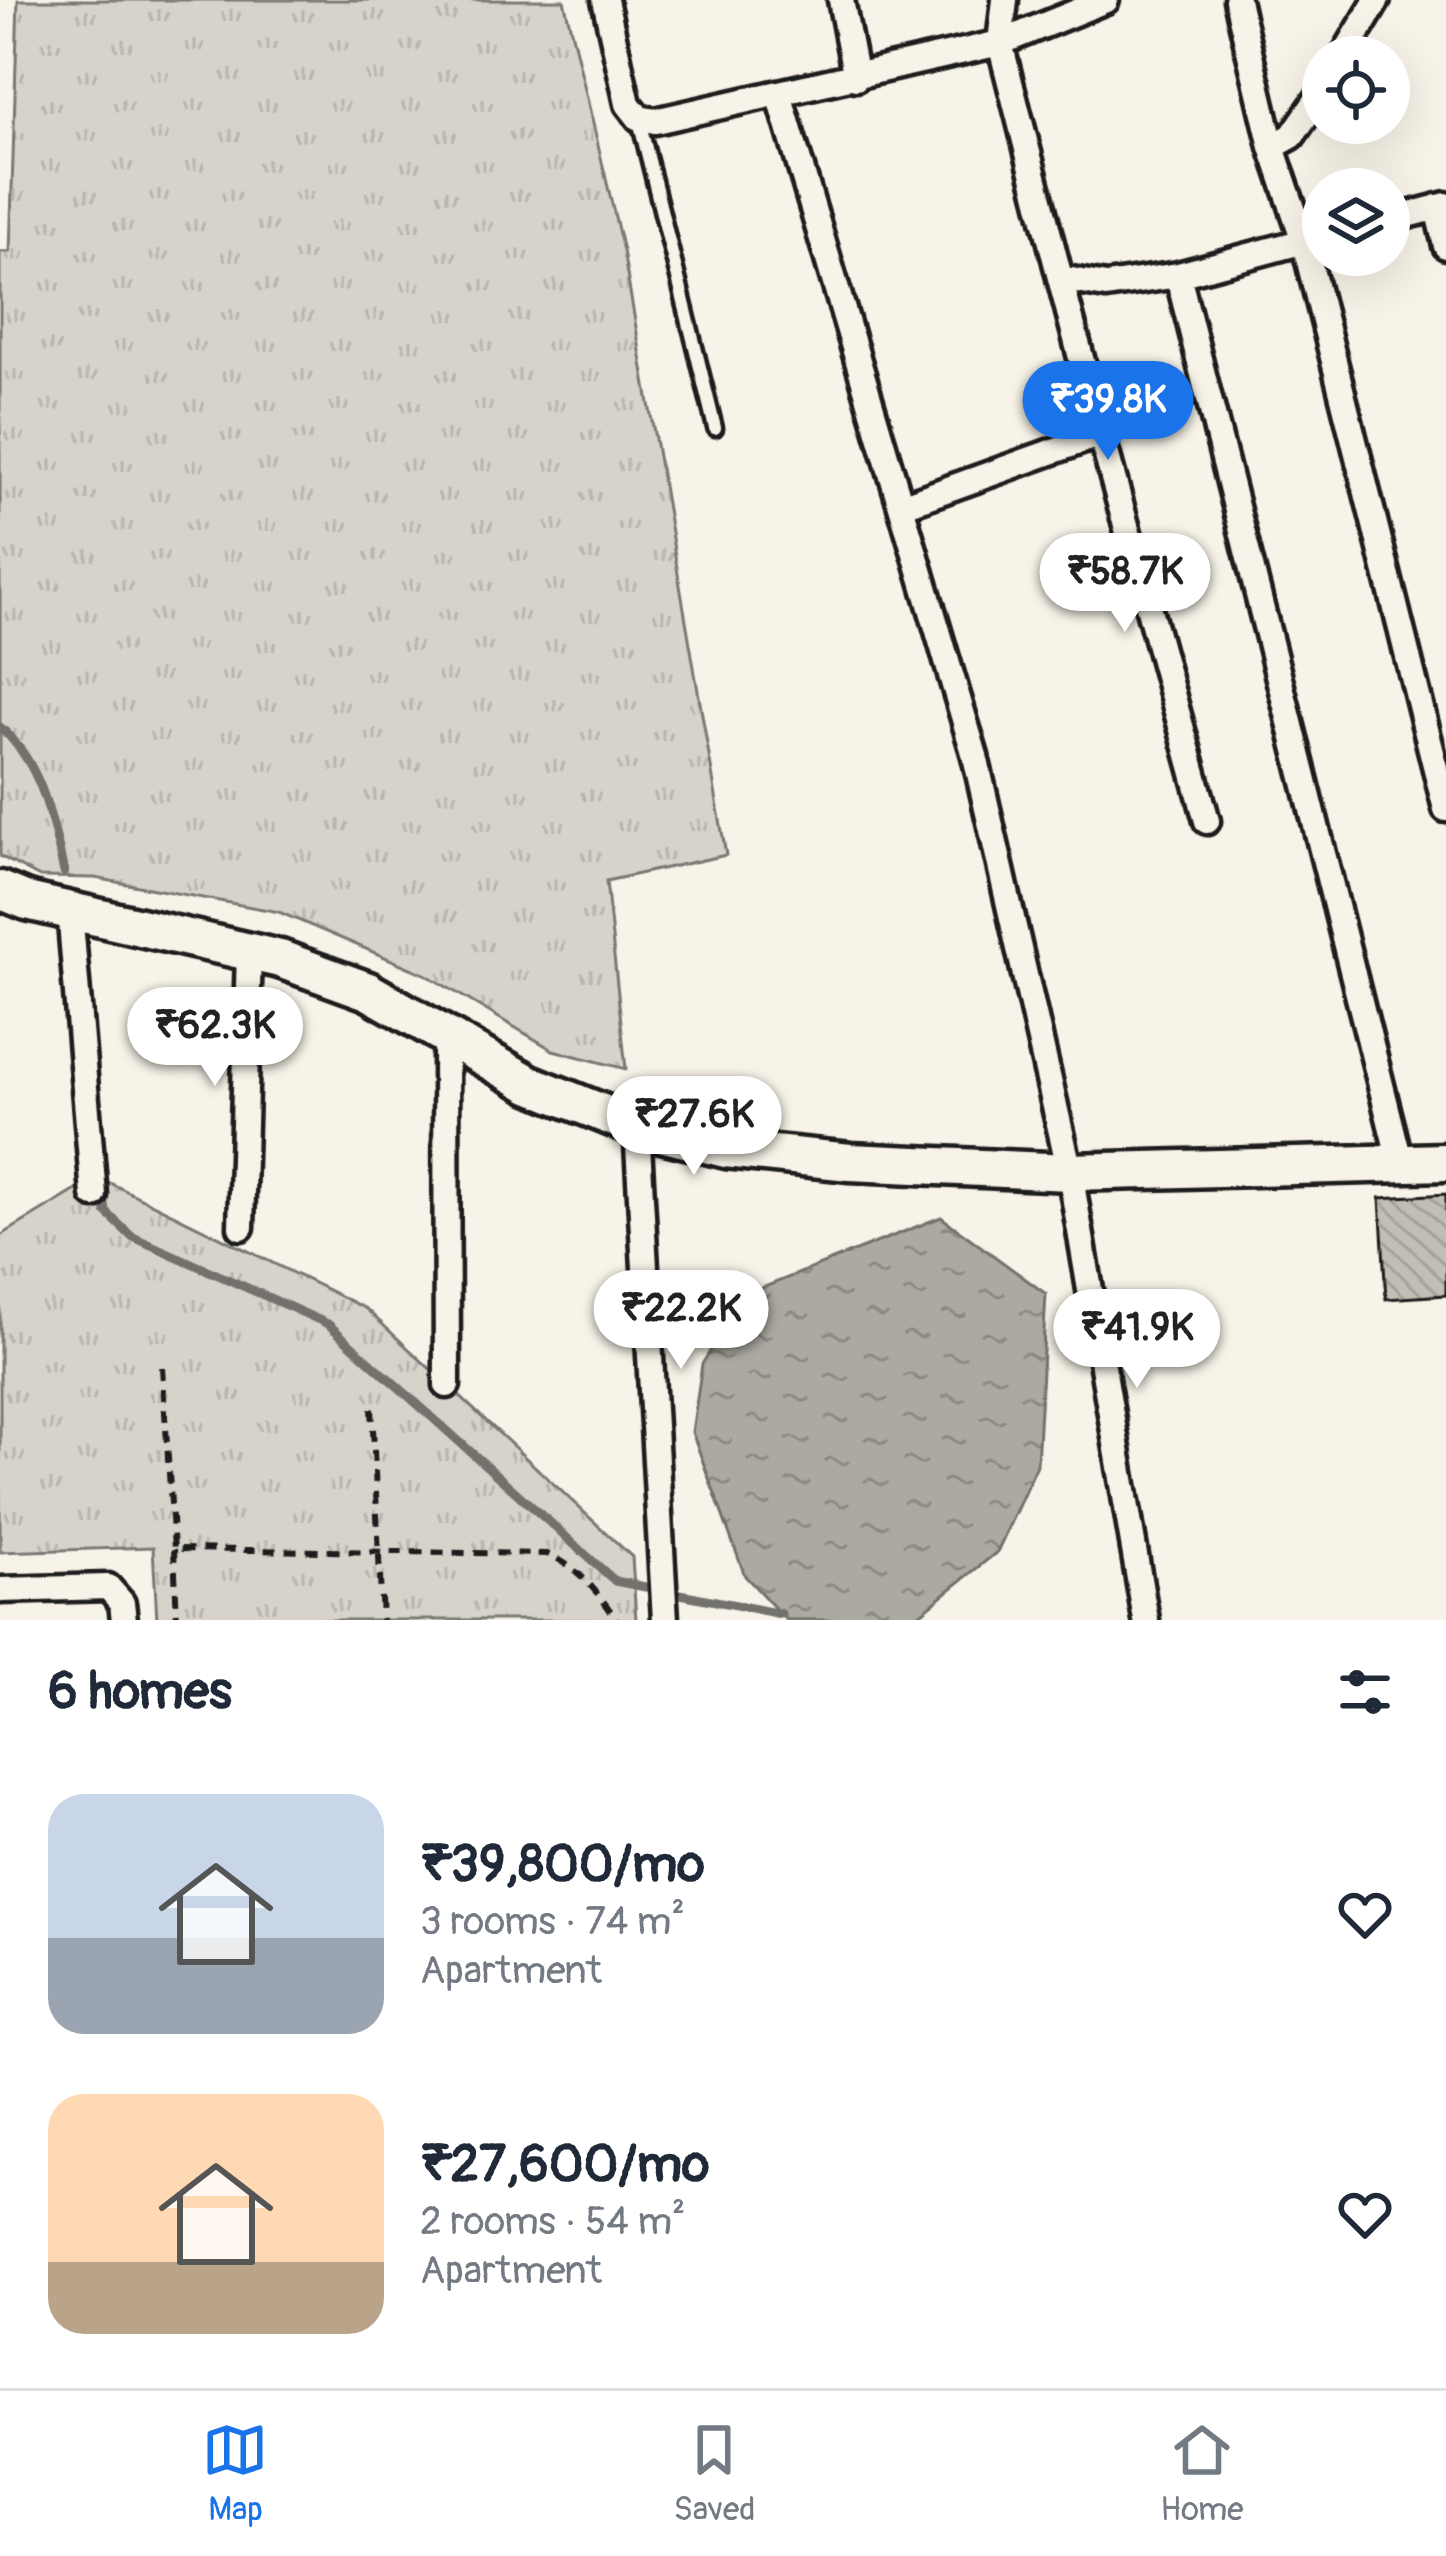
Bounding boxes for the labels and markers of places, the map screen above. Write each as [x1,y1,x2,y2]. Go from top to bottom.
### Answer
pin: ₹39.8K [1010,361,1206,463]
pin: ₹58.7K [1027,533,1223,635]
pin: ₹62.3K [117,987,313,1089]
pin: ₹27.6K [596,1076,792,1178]
pin: ₹22.2K [583,1270,779,1372]
pin: ₹41.9K [1039,1289,1235,1391]

